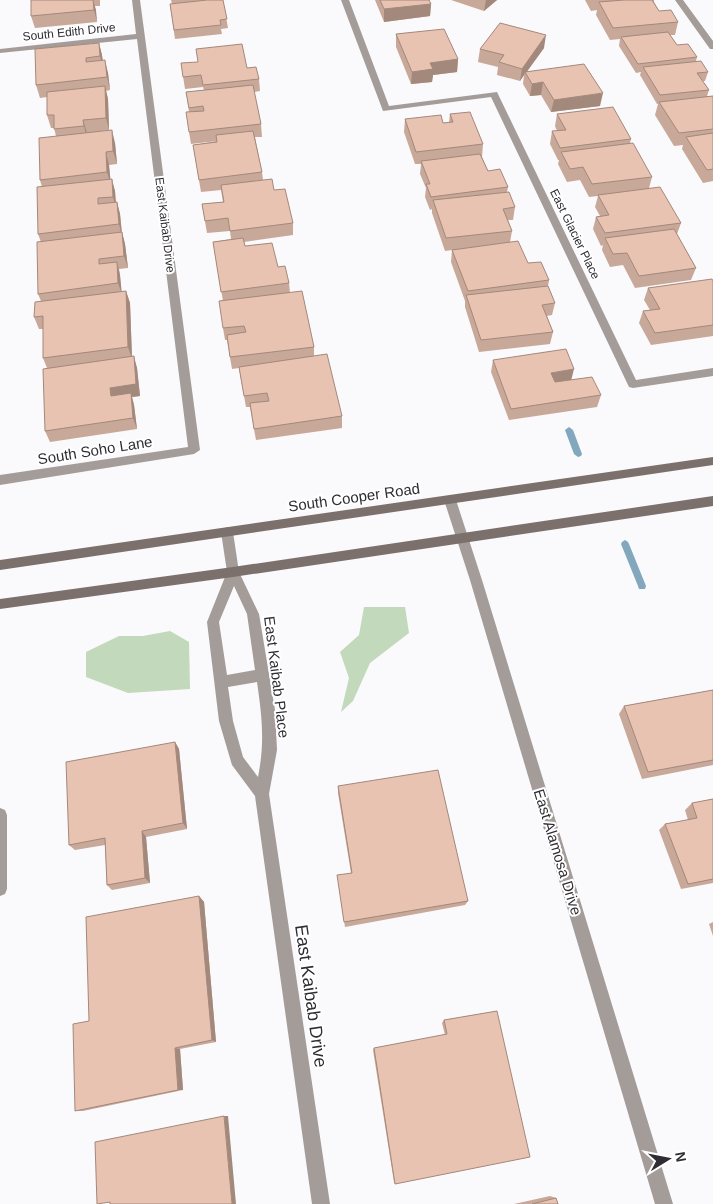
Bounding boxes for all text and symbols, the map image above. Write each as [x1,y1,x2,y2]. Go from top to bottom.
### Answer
street label: South Edith Drive [22,20,116,44]
street label: East Kaibab Drive [152,176,178,274]
street label: East Glacier Place [547,187,603,282]
street label: South Soho Lane [36,433,154,467]
street label: South Cooper Road [287,479,421,515]
street label: East Kaibab Place [261,615,293,739]
street label: East Alamosa Drive [531,787,585,917]
street label: East Kaibab Drive [291,923,331,1069]
north arrow [643,1134,693,1184]
text: N [672,1150,690,1163]

